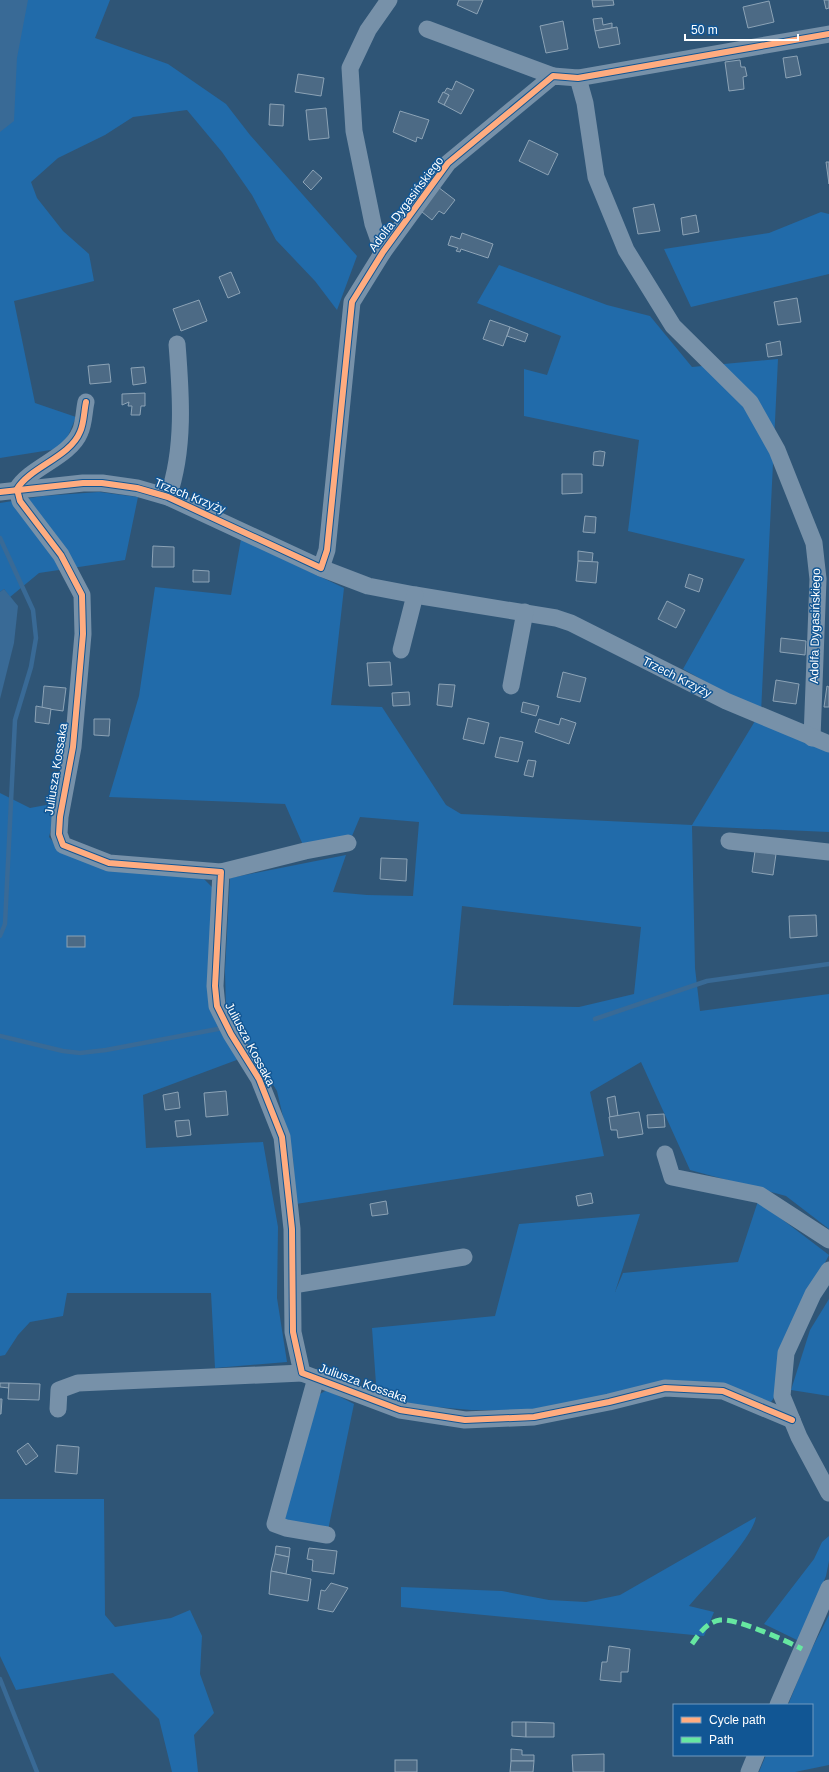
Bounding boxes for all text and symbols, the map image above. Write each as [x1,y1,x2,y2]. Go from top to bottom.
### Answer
scale bar [685,16,798,42]
text: 50 m [691,23,718,37]
street label: Adolfa Dygasińskiego [366,153,447,254]
street label: Trzech Krzyży [152,475,228,517]
street label: Adolfa Dygasińskiego [807,568,823,684]
street label: Trzech Krzyży [640,654,714,700]
street label: Juliusza Kossaka [42,722,70,816]
street label: Juliusza Kossaka [222,1000,278,1089]
street label: Juliusza Kossaka [317,1361,409,1406]
legend [673,1704,813,1756]
text: Cycle path [709,1713,766,1727]
text: Path [709,1733,734,1747]

